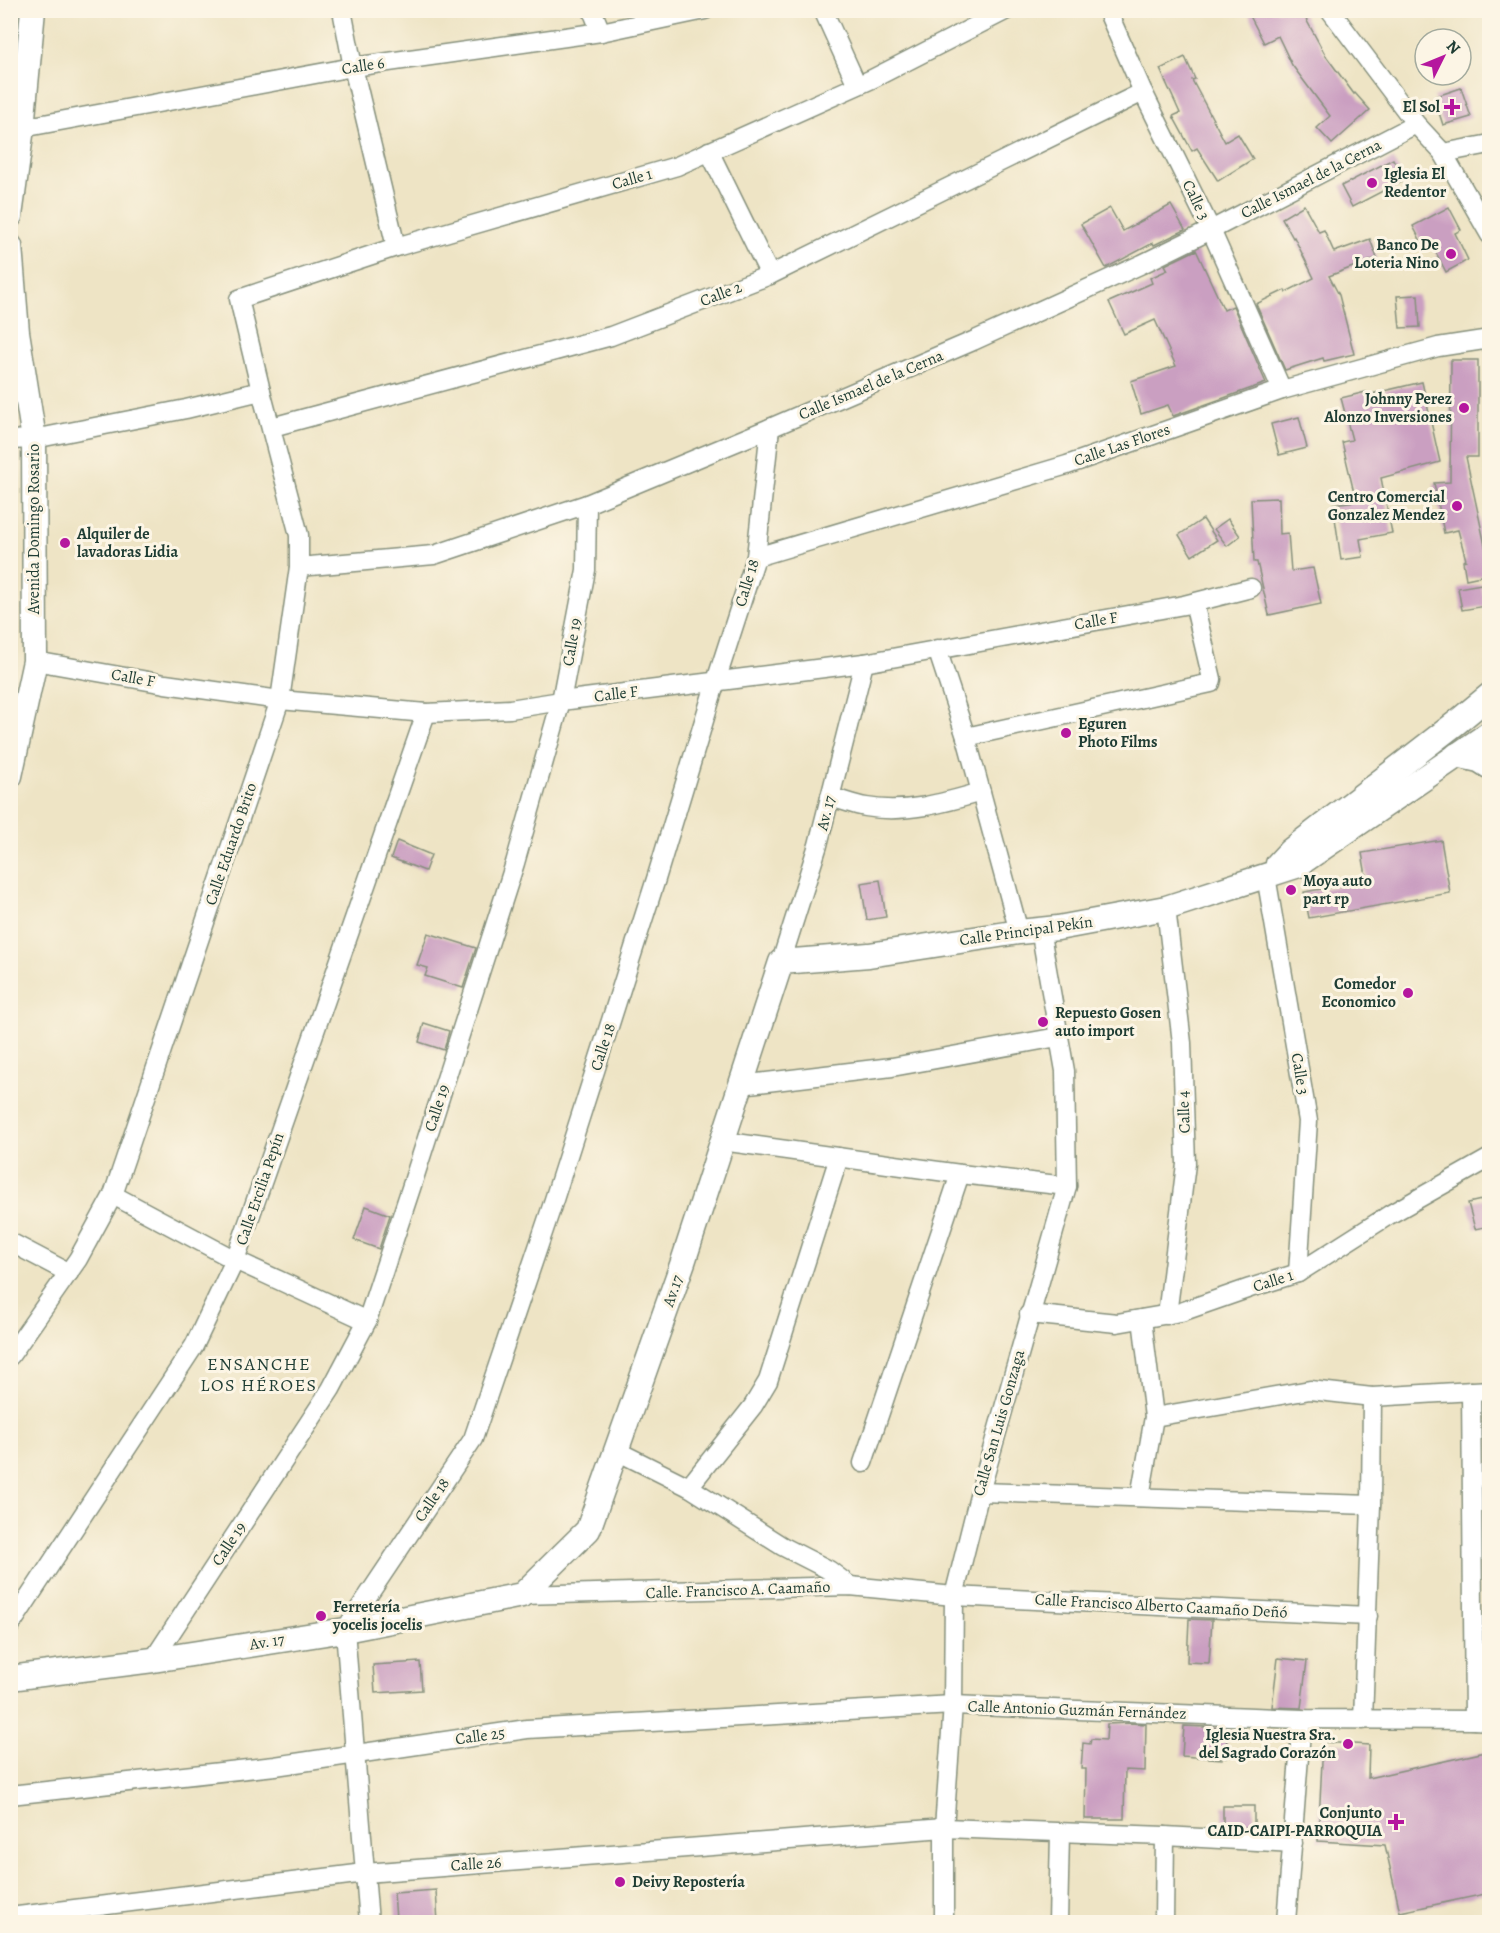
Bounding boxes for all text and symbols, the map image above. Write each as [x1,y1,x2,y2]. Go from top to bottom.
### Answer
north arrow [1413,27,1473,87]
text: N [1441,36,1465,59]
street label: Calle 6 [340,52,386,80]
place label: El Sol [1403,96,1441,118]
marker: El Sol [1445,100,1459,114]
street label: Calle Ismael de la Cerna [1237,134,1386,224]
street label: Calle 1 [609,163,655,195]
place label: Iglesia El Redentor [1384,163,1447,203]
street label: Calle 3 [1177,176,1215,224]
marker: Iglesia El Redentor [1365,176,1379,190]
place label: Banco De Loteria Nino [1354,234,1439,274]
marker: Banco De Loteria Nino [1444,247,1458,261]
street label: Calle 2 [697,276,745,312]
street label: Calle Ismael de la Cerna [795,344,947,425]
place label: Johnny Perez Alonzo Inversiones [1323,388,1452,428]
marker: Johnny Perez Alonzo Inversiones [1457,401,1471,415]
street label: Calle Las Flores [1071,418,1173,472]
street label: Avenida Domingo Rosario [23,444,45,615]
place label: Centro Comercial Gonzalez Mendez [1328,486,1446,526]
marker: Centro Comercial Gonzalez Mendez [1450,499,1464,513]
place label: Alquiler de lavadoras Lidia [76,523,178,563]
marker: Alquiler de lavadoras Lidia [58,536,72,550]
street label: Calle 18 [729,556,765,610]
street label: Calle F [1073,606,1119,636]
street label: Calle 19 [557,616,587,668]
street label: Calle F [110,663,156,693]
street label: Calle F [593,680,639,708]
place label: Eguren Photo Films [1078,713,1158,753]
marker: Eguren Photo Films [1059,726,1073,740]
street label: Calle Eduardo Brito [200,780,262,908]
street label: Av. 17 [811,793,841,834]
place label: Moya auto part rp [1303,870,1372,910]
marker: Moya auto part rp [1284,883,1298,897]
street label: Calle Principal Pekín [958,911,1094,951]
place label: Comedor Economico [1322,973,1396,1013]
marker: Comedor Economico [1401,986,1415,1000]
place label: Repuesto Gosen auto import [1055,1002,1161,1042]
marker: Repuesto Gosen auto import [1036,1015,1050,1029]
street label: Calle 18 [585,1020,621,1074]
street label: Calle 3 [1285,1051,1315,1097]
street label: Calle 19 [419,1082,455,1134]
street label: Calle 4 [1172,1090,1196,1134]
street label: Calle Ercilia Pepín [230,1129,290,1248]
street label: Calle 1 [1250,1264,1296,1298]
street label: Av.17 [657,1272,689,1311]
street label: Calle San Luis Gonzaga [968,1347,1031,1499]
district label: ENSANCHE LOS HÉROES [200,1352,318,1397]
street label: Calle 18 [409,1474,455,1526]
street label: Calle 19 [207,1518,251,1570]
street label: Calle. Francisco A. Caamaño [645,1576,831,1604]
street label: Calle Francisco Alberto Caamaño Deñó [1034,1588,1288,1624]
place label: Ferretería yocelis jocelis [332,1596,423,1636]
marker: Ferretería yocelis jocelis [314,1609,328,1623]
street label: Av. 17 [247,1628,286,1656]
street label: Calle Antonio Guzmán Fernández [967,1695,1187,1725]
street label: Calle 25 [454,1722,506,1750]
place label: Iglesia Nuestra Sra. del Sagrado Corazón [1199,1724,1336,1764]
marker: Iglesia Nuestra Sra. del Sagrado Corazón [1341,1737,1355,1751]
place label: Conjunto CAID-CAIPI-PARROQUIA [1207,1802,1383,1842]
marker: Conjunto CAID-CAIPI-PARROQUIA [1387,1813,1405,1831]
street label: Calle 26 [450,1851,502,1877]
place label: Deivy Repostería [632,1871,745,1893]
marker: Deivy Repostería [613,1875,627,1889]

